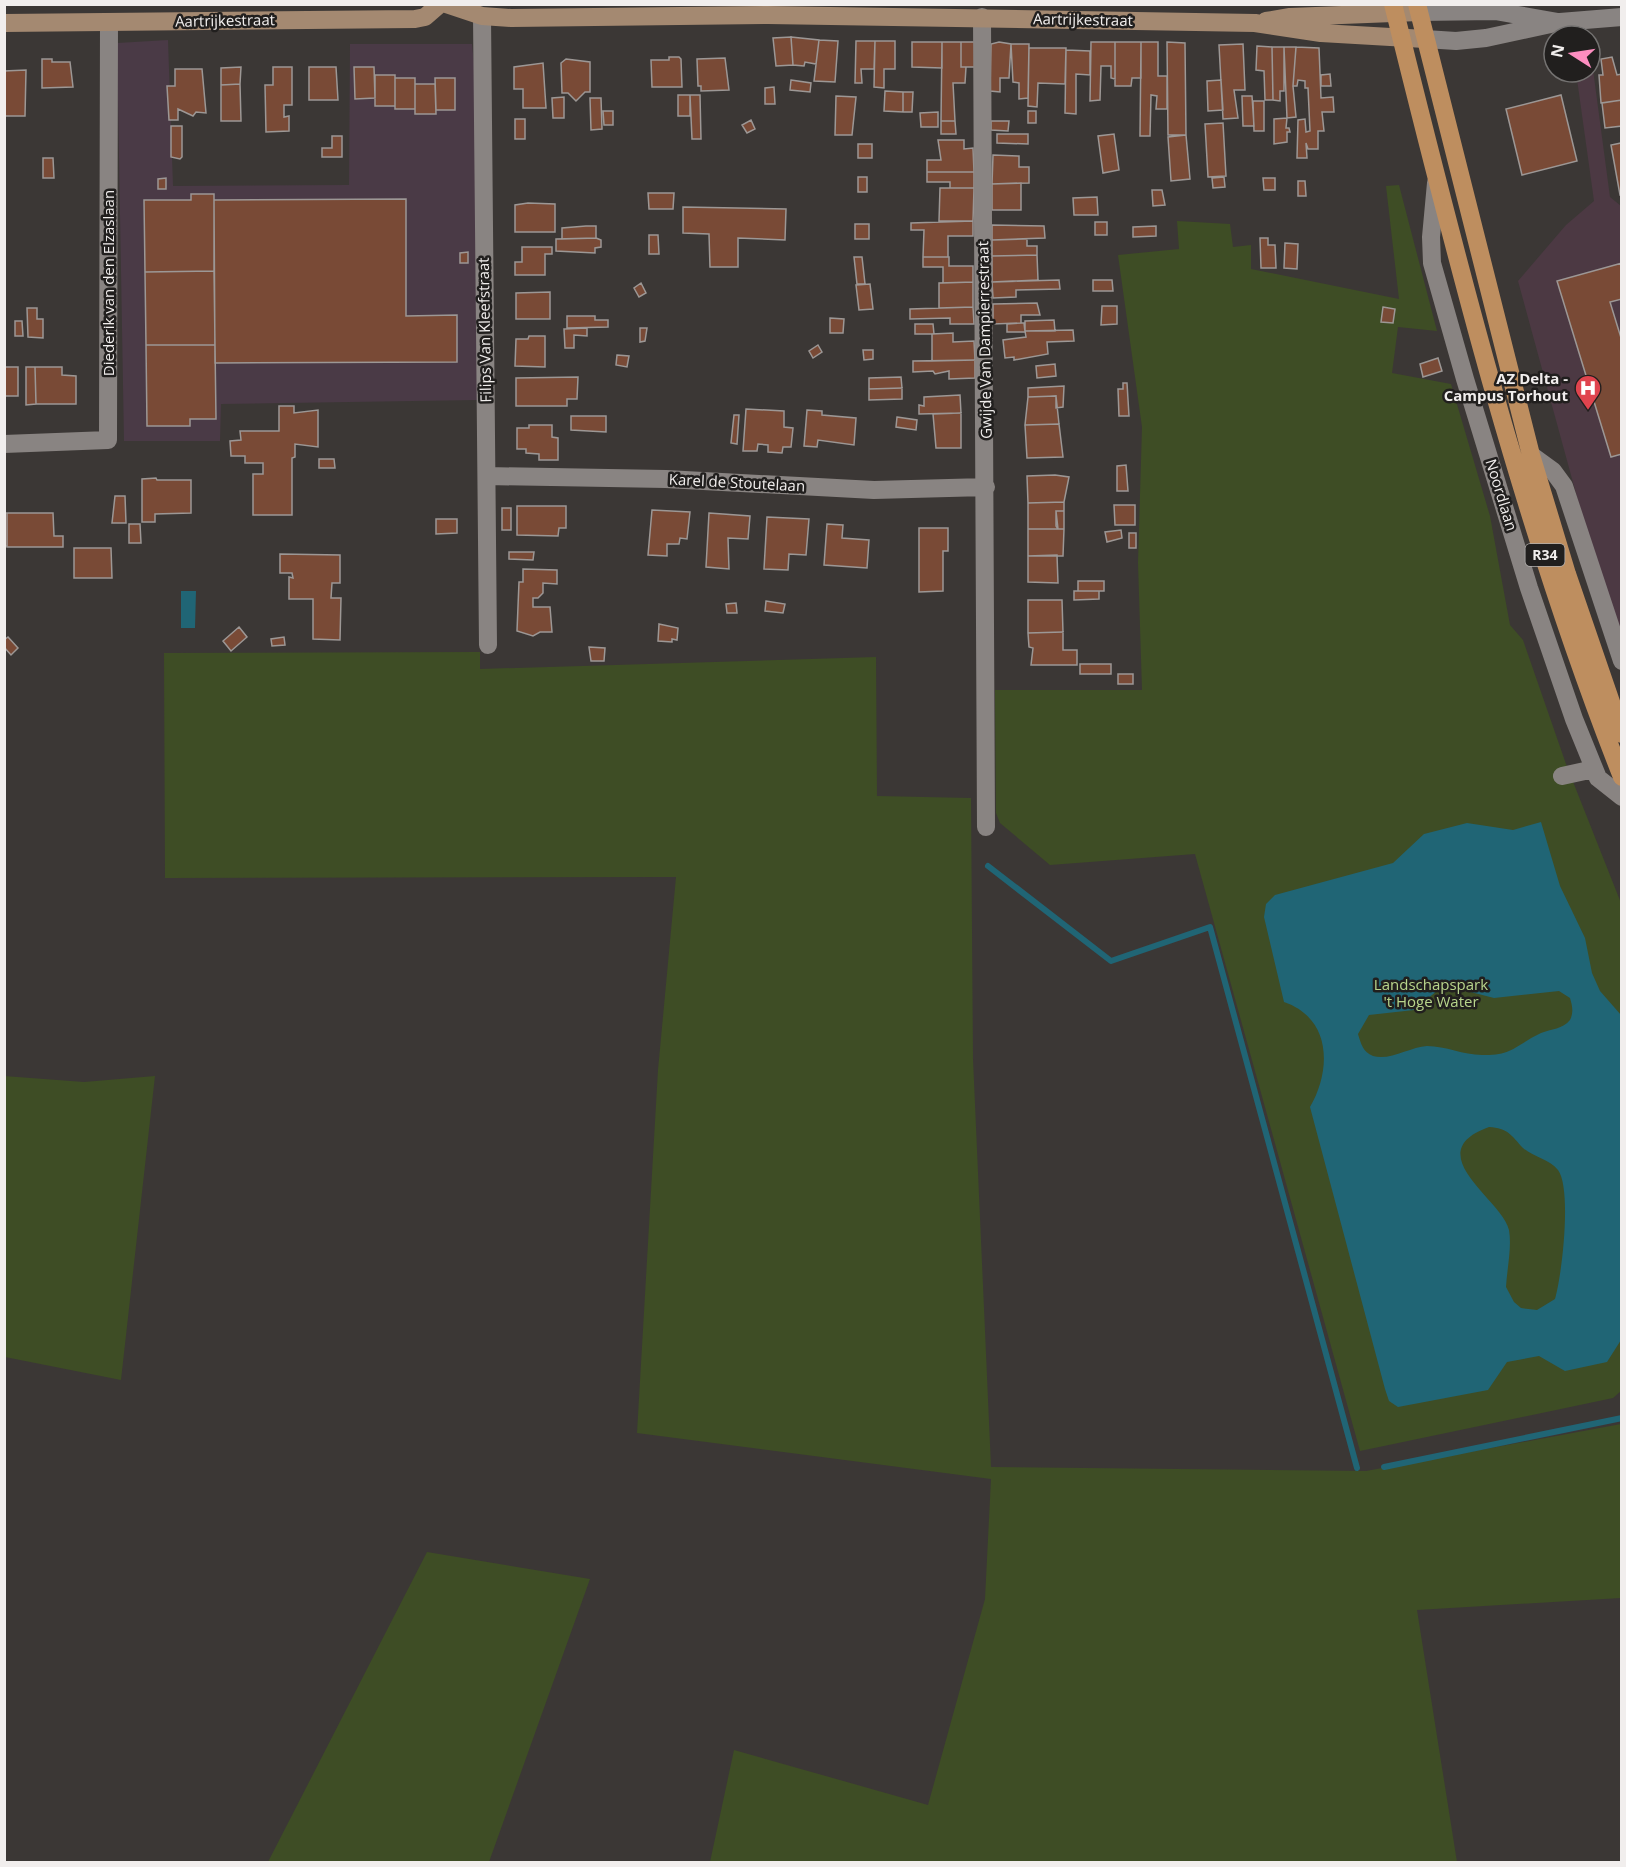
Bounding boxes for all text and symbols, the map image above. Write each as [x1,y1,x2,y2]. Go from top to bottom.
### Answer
street label: Aartrijkestraat [1033,8,1133,30]
street label: Aartrijkestraat [175,9,275,31]
north arrow [1542,24,1602,84]
text: N [1545,42,1569,60]
street label: Diederik van den Elzaslaan [98,190,118,376]
street label: Gwijde Van Dampierrestraat [972,241,996,439]
street label: Filips Van Kleefstraat [473,257,495,403]
place label: AZ Delta - Campus Torhout [1444,368,1568,405]
hospital icon: AZ Delta - Campus Torhout [1573,373,1603,411]
street label: Noordlaan [1482,456,1522,533]
street label: Karel de Stoutelaan [668,468,806,496]
road number: R34 [1526,544,1564,566]
park label: Landschapspark 't Hoge Water [1374,974,1488,1011]

